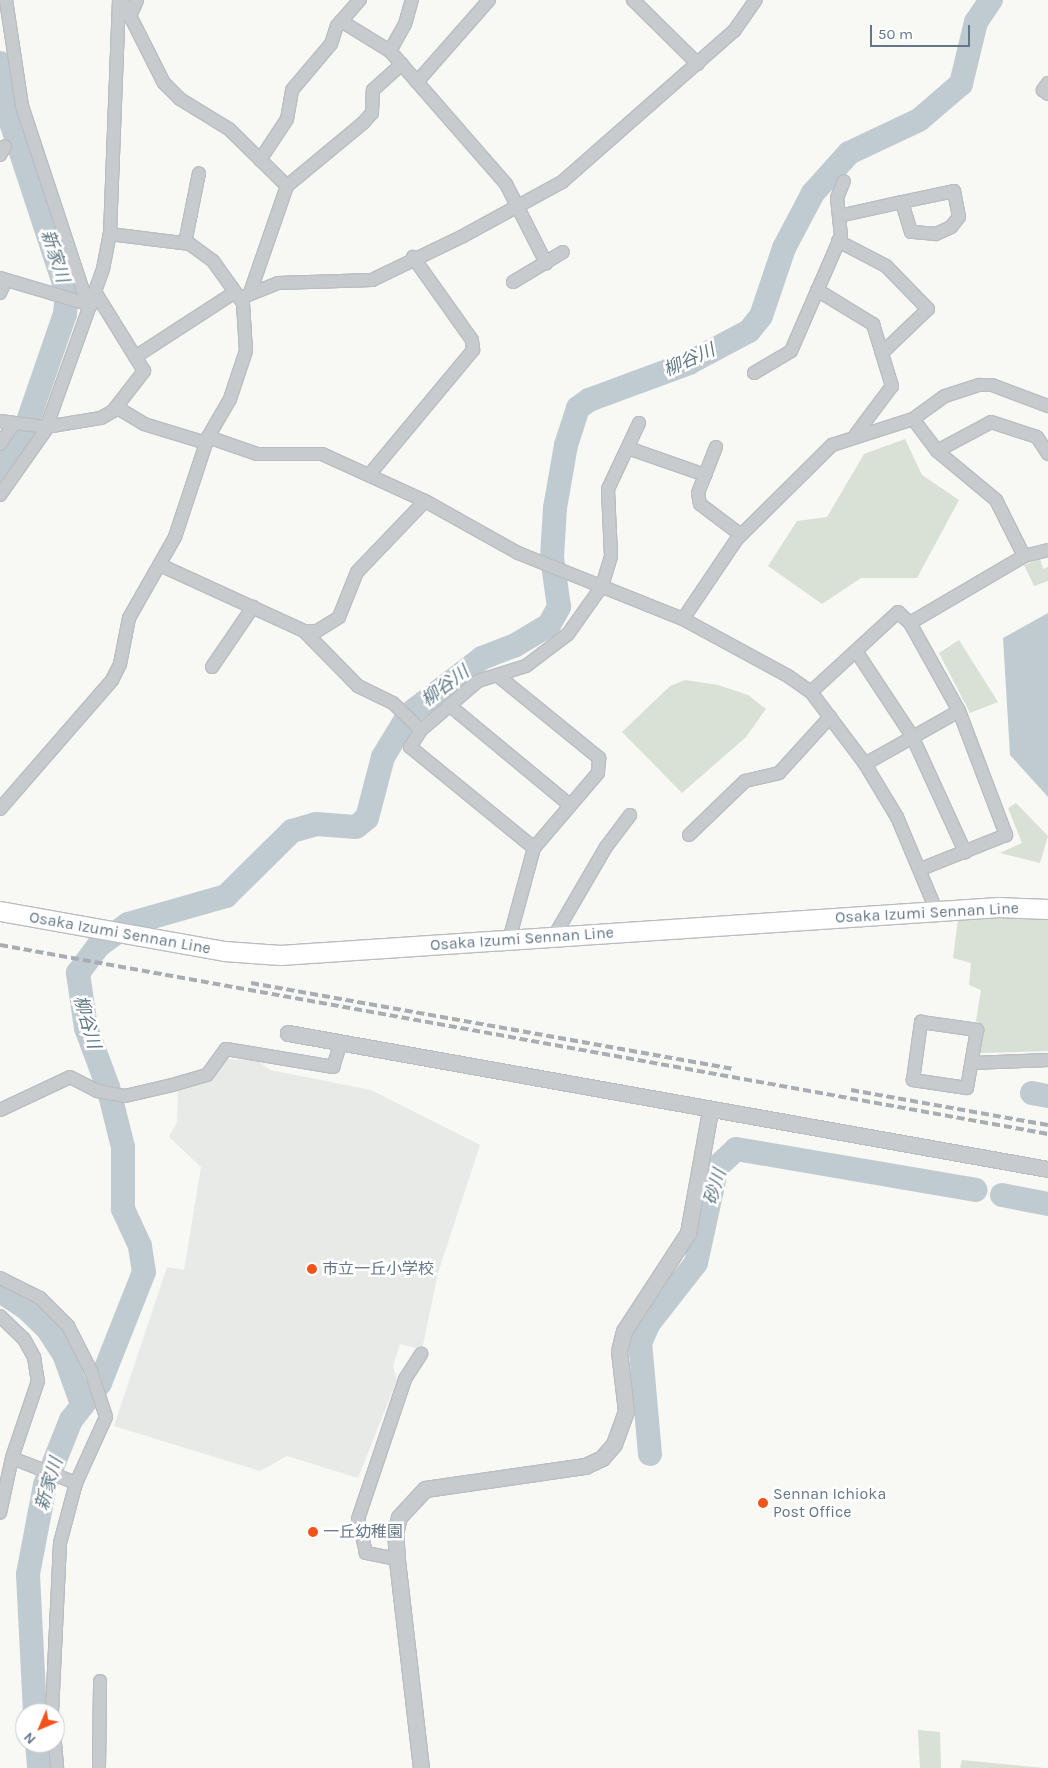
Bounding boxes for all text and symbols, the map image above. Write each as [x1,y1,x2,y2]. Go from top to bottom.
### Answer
scale bar [873,15,973,47]
text: 50 m [878,25,913,43]
water label: 新家川 [36,227,74,285]
water label: 柳谷川 [660,339,718,381]
water label: 柳谷川 [417,661,473,711]
street label: Osaka Izumi Sennan Line [835,899,1019,927]
street label: Osaka Izumi Sennan Line [28,908,212,958]
street label: Osaka Izumi Sennan Line [430,923,614,955]
water label: 柳谷川 [69,993,105,1051]
water label: 砂川 [699,1167,731,1207]
place label: 市立一丘小学校 [322,1259,434,1279]
marker: 市立一丘小学校 [306,1263,318,1275]
water label: 新家川 [31,1455,67,1513]
place label: Sennan Ichioka Post Office [773,1484,886,1522]
marker: Sennan Ichioka Post Office [757,1497,769,1509]
place label: 一丘幼稚園 [323,1522,403,1542]
marker: 一丘幼稚園 [307,1526,319,1538]
north arrow [15,1703,65,1753]
text: N [20,1729,39,1748]

